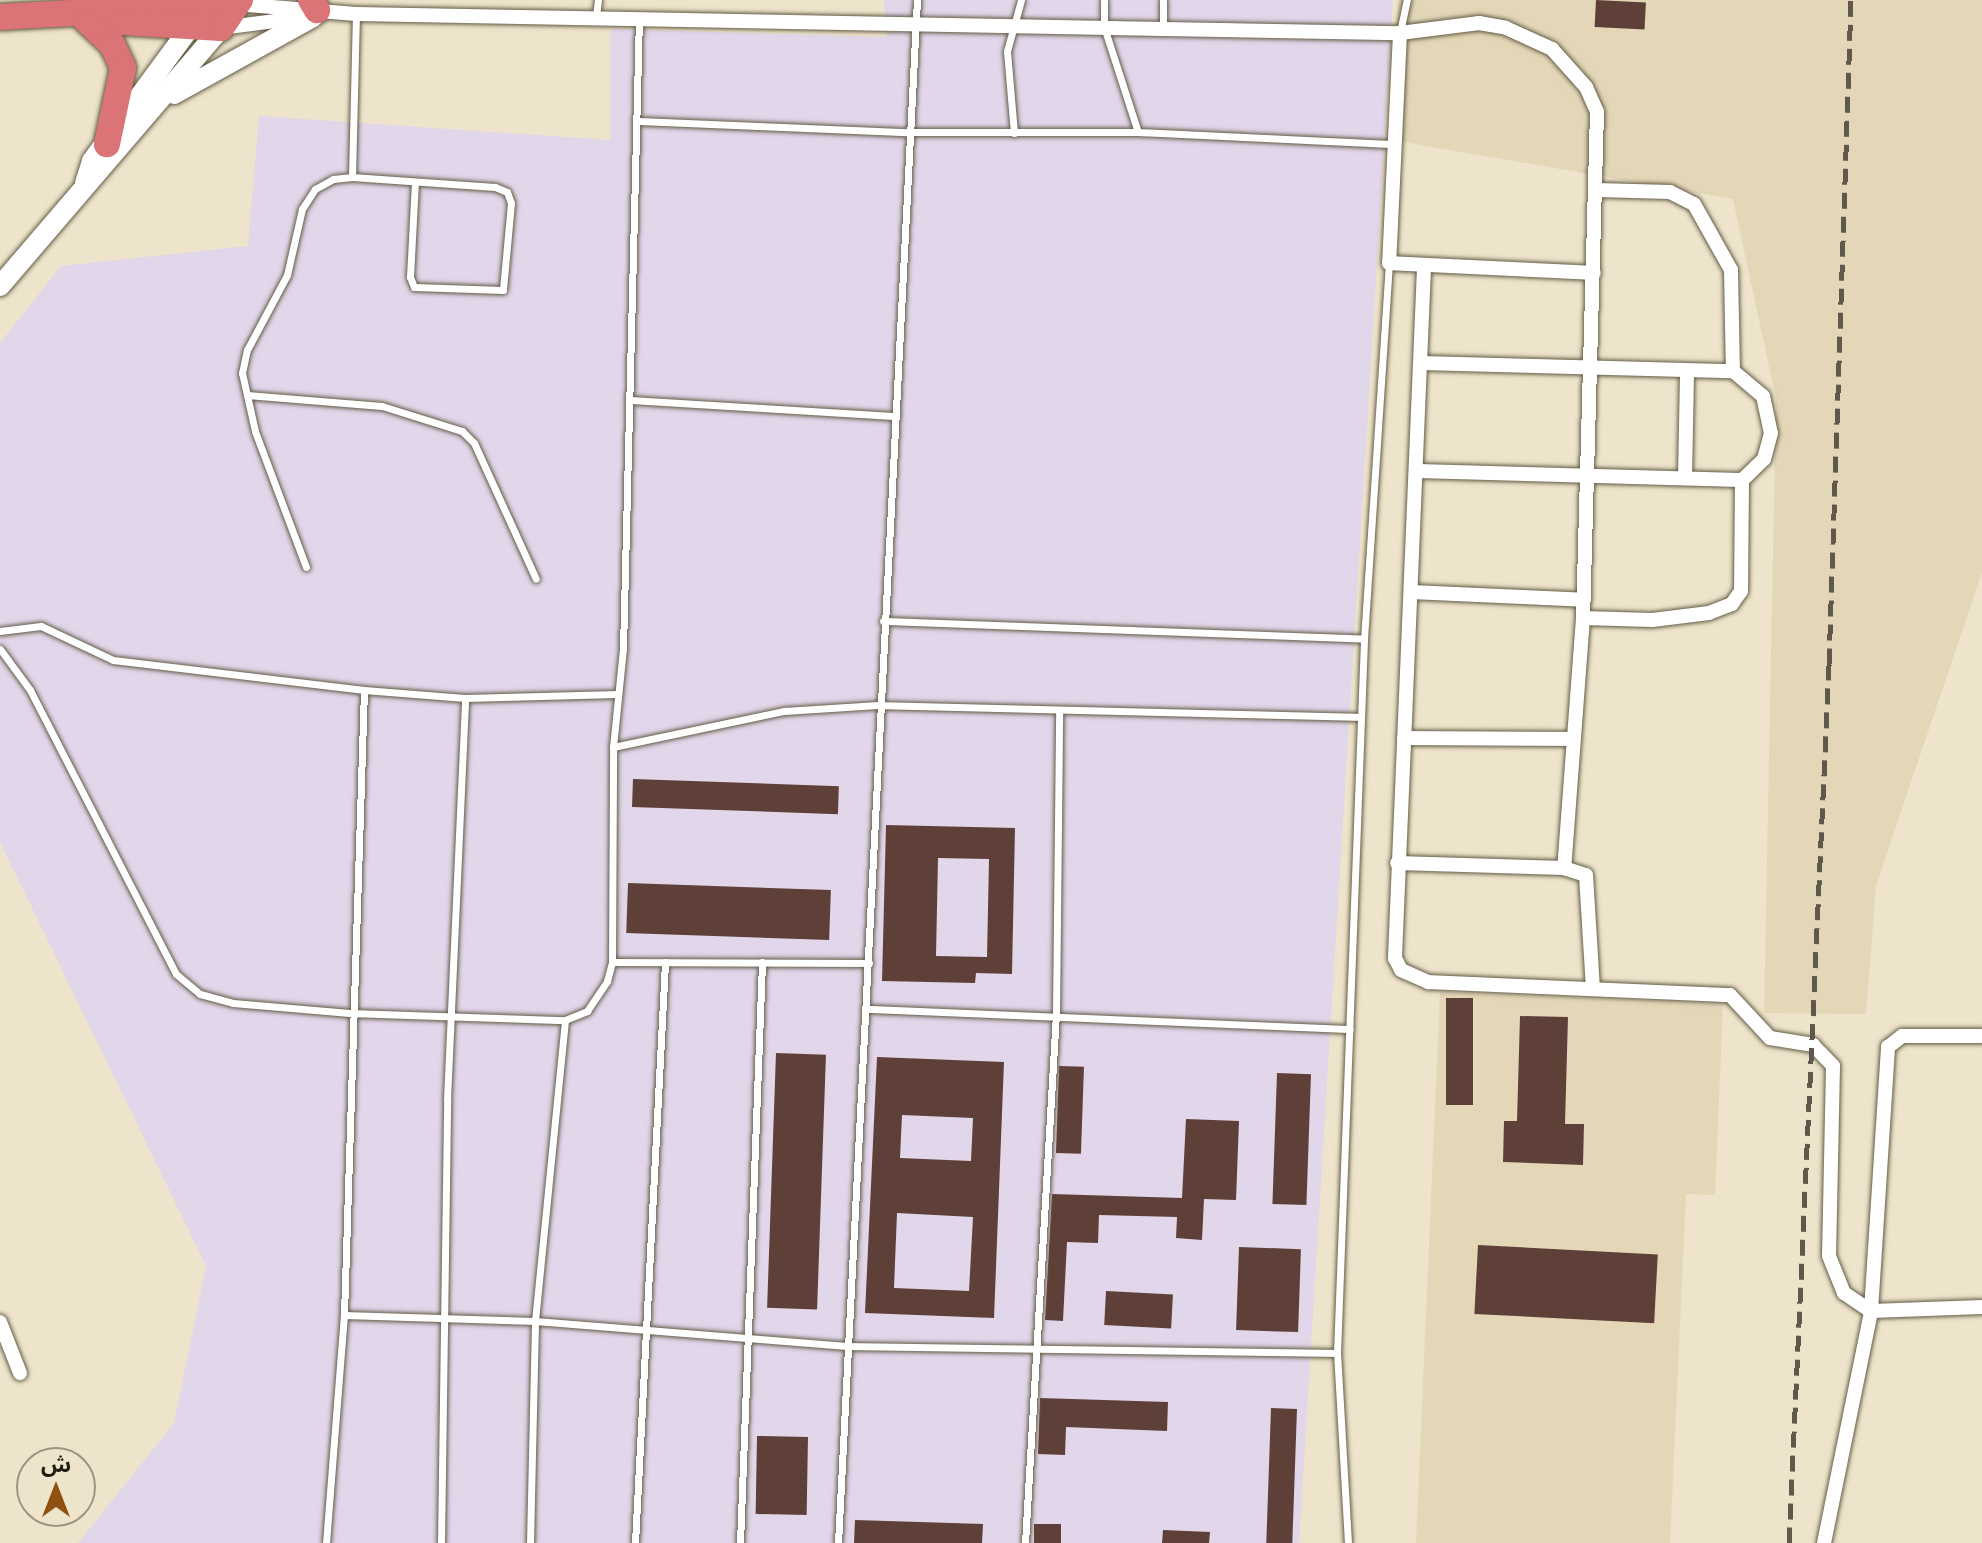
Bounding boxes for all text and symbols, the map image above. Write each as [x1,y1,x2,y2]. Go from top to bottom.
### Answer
north arrow [16,1447,96,1527]
text: ش [41,1452,71,1477]

